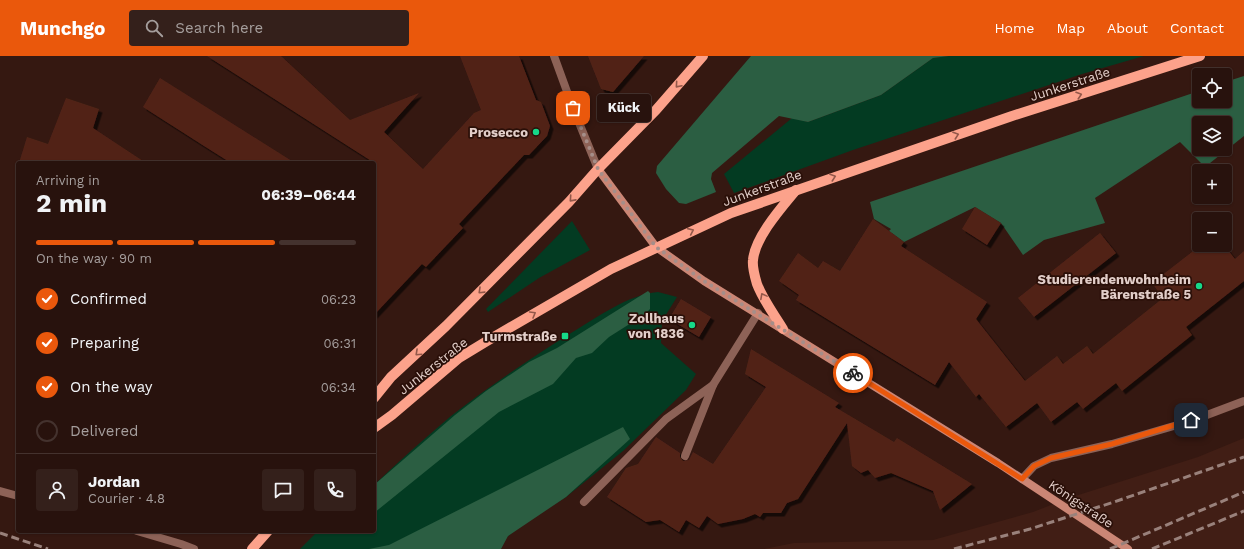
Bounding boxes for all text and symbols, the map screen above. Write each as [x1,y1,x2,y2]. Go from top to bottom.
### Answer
search box [129,10,409,46]
text: Munchgo [20,17,105,40]
icon: search [143,17,165,39]
text: Search here [175,19,263,37]
text: Home [994,20,1034,36]
text: Map [1056,20,1085,36]
text: About [1107,20,1148,36]
text: Contact [1170,20,1224,36]
street label: Junkerstraße [1028,64,1112,104]
map controls [1192,68,1232,252]
button: locate [1192,68,1232,108]
one-way arrow [675,81,682,88]
pin [556,91,590,125]
one-way arrow [1076,91,1083,99]
callout: Kück [597,94,651,122]
icon: bag [562,97,584,119]
text: Kück [608,100,640,115]
button: layers [1192,116,1232,156]
place label: Prosecco [469,125,528,140]
marker: Prosecco [531,127,541,137]
one-way arrow [952,131,959,140]
button: + [1192,164,1232,204]
street label: Junkerstraße [720,167,804,209]
text: Arriving in [36,173,100,188]
one-way arrow [829,173,836,182]
text: 06:39–06:44 [261,186,356,204]
text: 2 min [36,188,107,218]
one-way arrow [570,194,577,201]
button: − [1192,212,1232,252]
one-way arrow [688,228,695,236]
text: On the way · 90 m [36,251,152,266]
place label: Studierendenwohnheim Bärenstraße 5 [1038,272,1191,302]
marker: Studierendenwohnheim Bärenstraße 5 [1194,281,1204,291]
one-way arrow [478,286,486,294]
icon: check [36,288,58,310]
text: Confirmed [70,290,147,308]
text: 06:23 [321,292,356,307]
one-way arrow [760,292,768,300]
place label: Zollhaus von 1836 [627,311,684,341]
one-way arrow [529,312,536,319]
marker: Zollhaus von 1836 [687,320,697,330]
place label: Turmstraße [482,329,557,344]
marker: Turmstraße [560,331,570,341]
icon: check [36,332,58,354]
text: Preparing [70,334,139,352]
street label: Junkerstraße [396,334,470,398]
text: 06:31 [324,336,356,351]
one-way arrow [415,348,423,356]
courier [833,353,873,393]
icon: bike [842,362,864,384]
icon: check [36,376,58,398]
text: On the way [70,378,152,396]
text: 06:34 [321,380,356,395]
pin [1174,403,1208,437]
icon: home [1180,409,1202,431]
text: Delivered [70,422,138,440]
button: person [36,469,78,511]
button: chat [262,469,304,511]
button: phone [314,469,356,511]
text: Jordan [88,473,140,491]
street label: Königstraße [1046,477,1116,531]
text: Courier · 4.8 [88,491,165,506]

